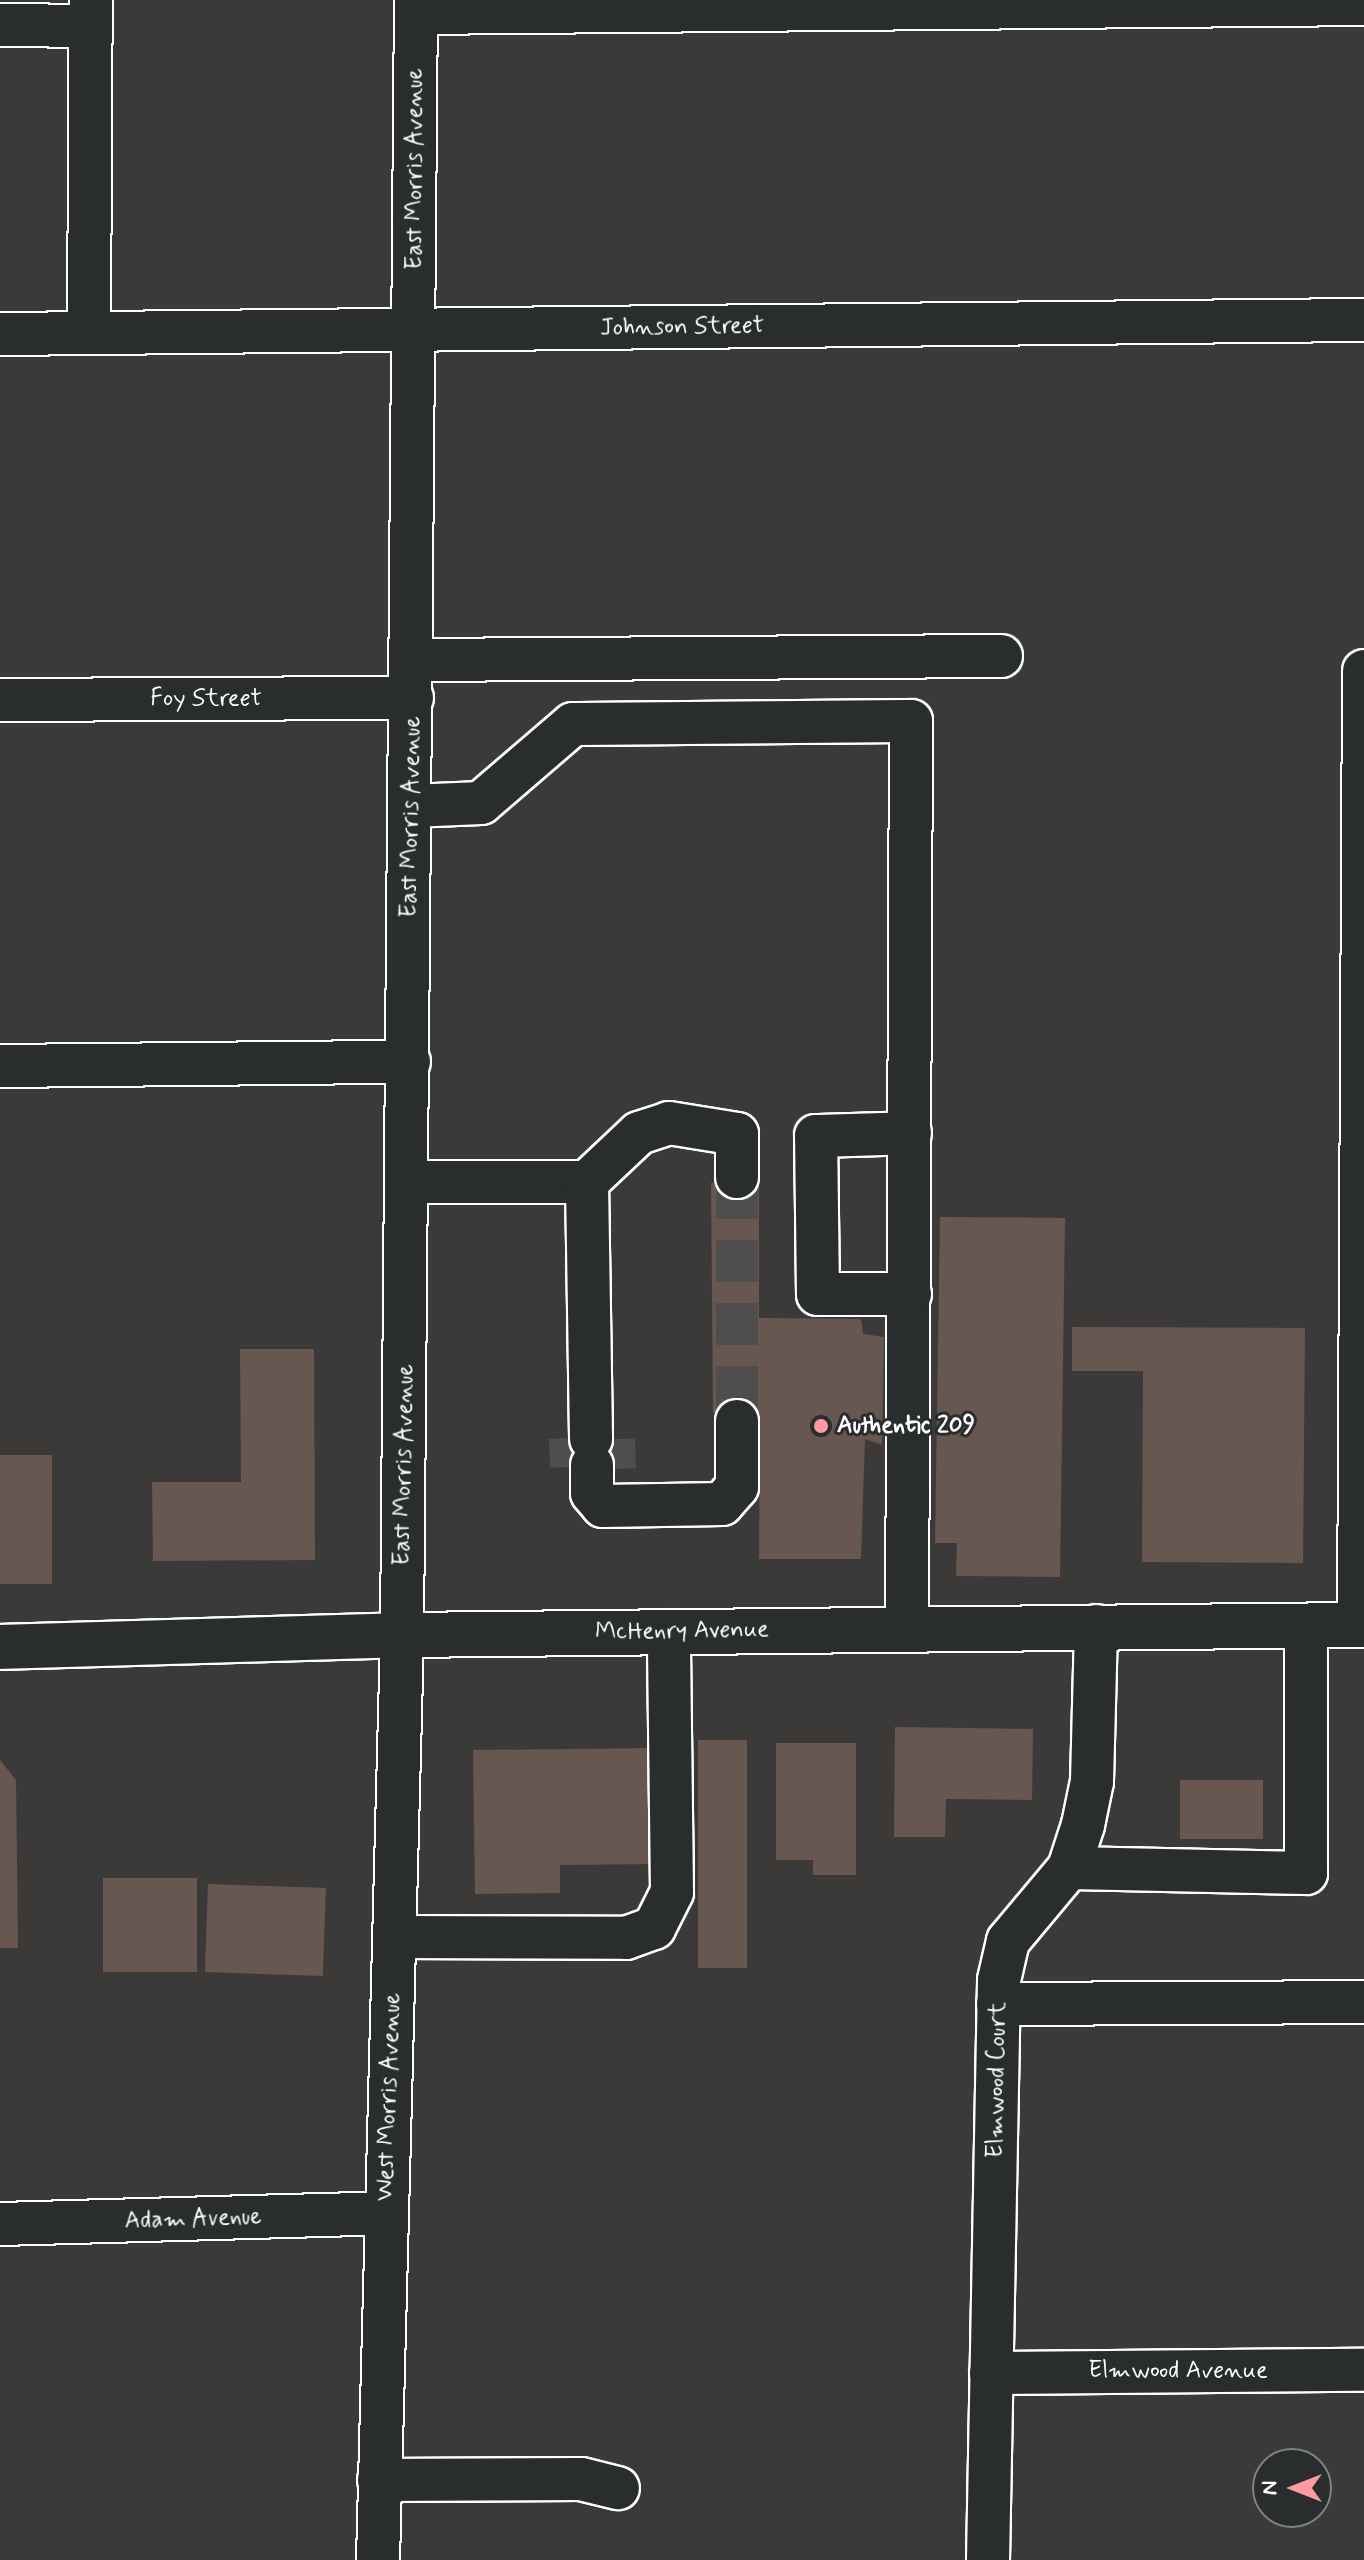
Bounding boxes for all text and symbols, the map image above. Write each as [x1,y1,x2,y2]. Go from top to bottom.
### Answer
street label: East Morris Avenue [401,69,429,269]
street label: Johnson Street [600,311,764,343]
street label: Foy Street [151,685,261,713]
street label: East Morris Avenue [395,717,427,917]
street label: East Morris Avenue [388,1365,420,1565]
place label: Authentic 209 [837,1412,975,1440]
marker: Authentic 209 [812,1417,830,1435]
street label: McHenry Avenue [595,1615,769,1647]
street label: West Morris Avenue [371,1994,407,2200]
street label: Elmwood Court [981,2002,1013,2158]
street label: Adam Avenue [121,2202,265,2236]
street label: Elmwood Avenue [1092,2357,1264,2385]
north arrow [1252,2448,1332,2528]
text: N [1256,2481,1284,2495]

